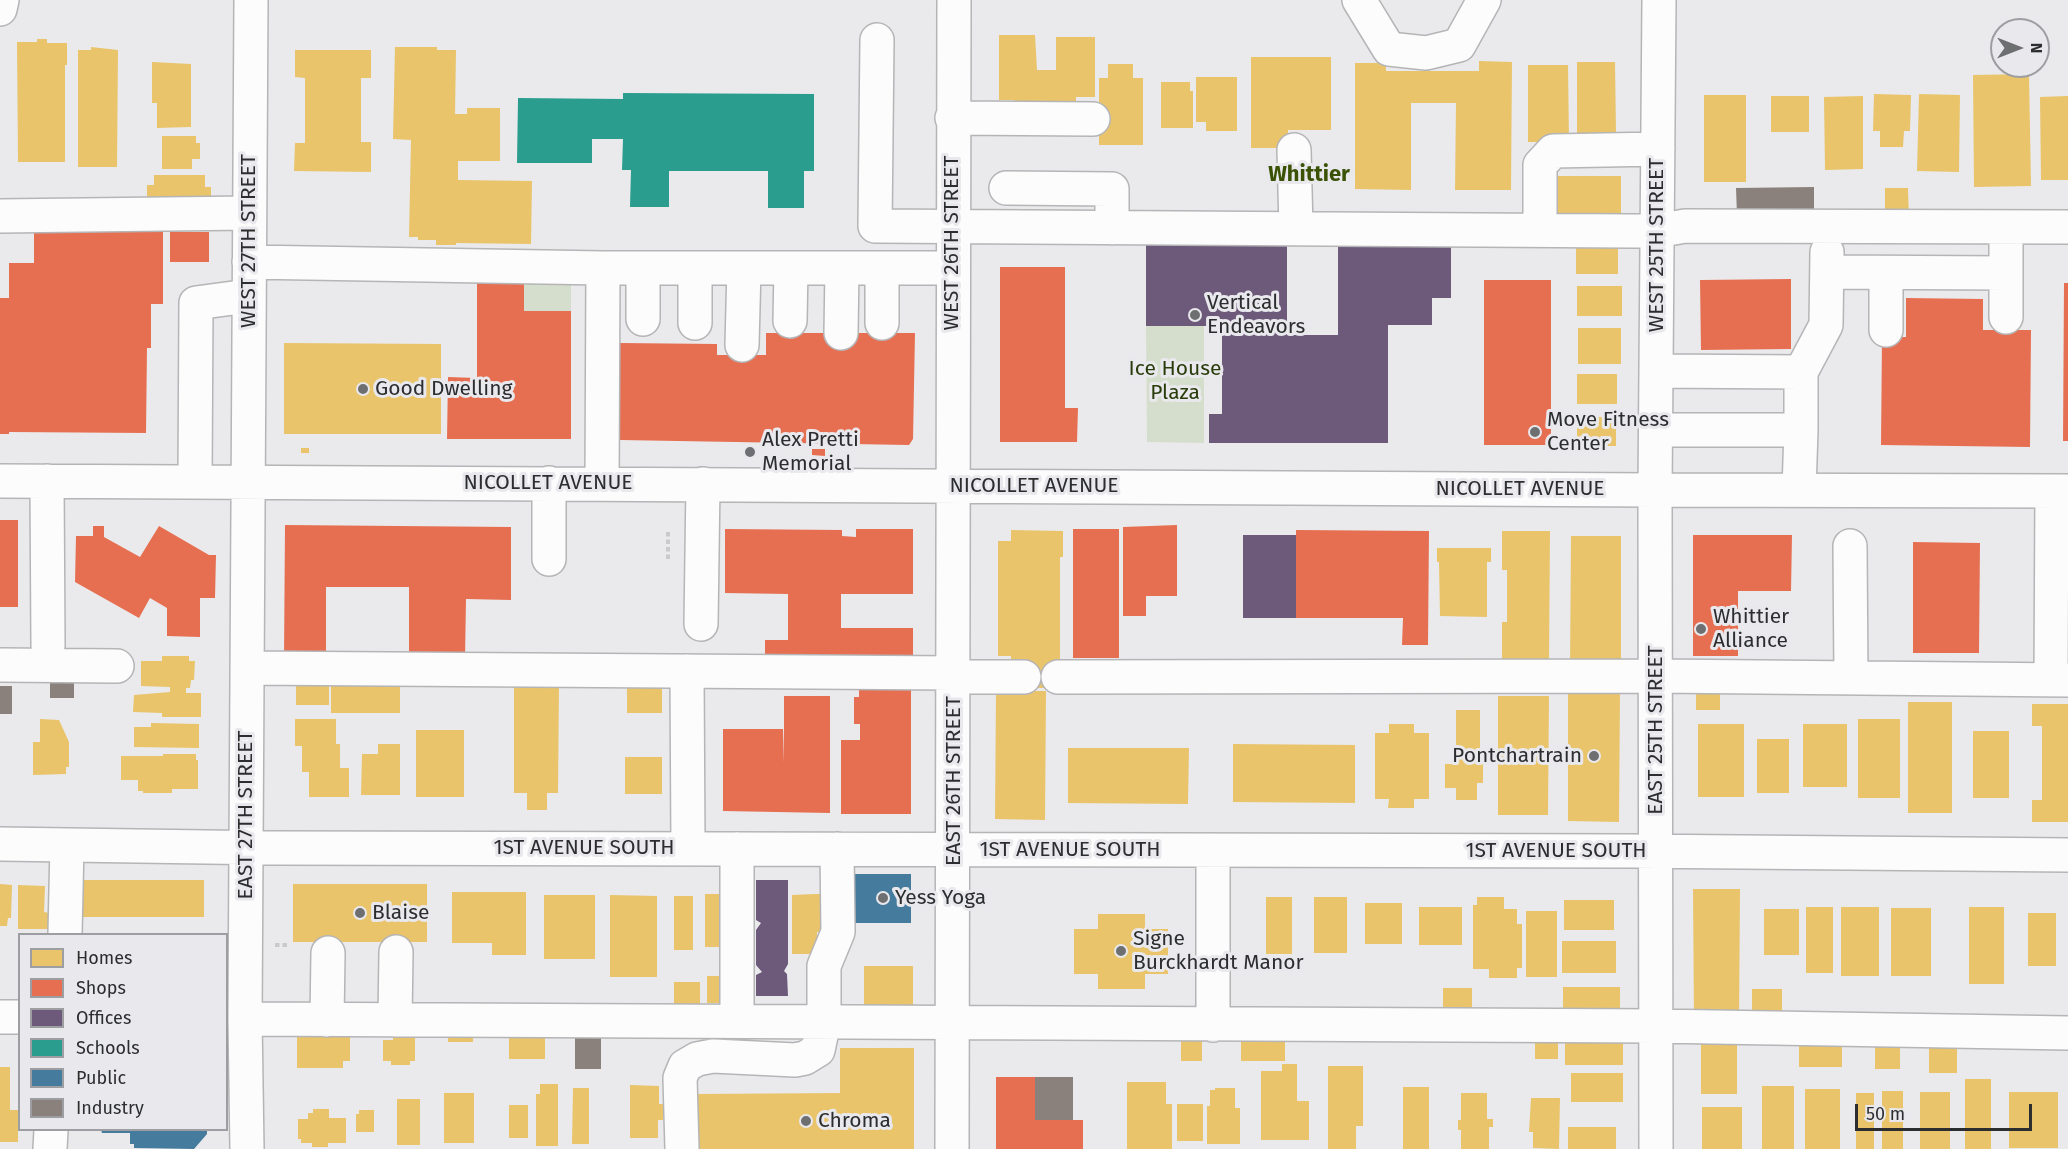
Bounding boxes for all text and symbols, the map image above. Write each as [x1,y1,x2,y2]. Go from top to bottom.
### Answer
north arrow [1990,18,2050,78]
text: N [2027,43,2046,53]
street label: WEST 27TH STREET [236,154,262,328]
street label: WEST 26TH STREET [939,156,965,330]
street label: WEST 25TH STREET [1644,158,1670,332]
district label: Whittier [1268,162,1350,188]
place label: Vertical Endeavors [1207,290,1305,340]
marker: Vertical Endeavors [1188,308,1202,322]
park label: Ice House Plaza [1129,356,1221,406]
place label: Good Dwelling [375,376,512,402]
marker: Good Dwelling [356,382,370,396]
place label: Move Fitness Center [1547,407,1669,457]
marker: Move Fitness Center [1528,425,1542,439]
place label: Alex Pretti Memorial [762,427,859,477]
marker: Alex Pretti Memorial [743,445,757,459]
street label: NICOLLET AVENUE [463,470,633,496]
street label: NICOLLET AVENUE [949,473,1119,499]
street label: NICOLLET AVENUE [1435,476,1605,502]
place label: Whittier Alliance [1713,604,1789,654]
marker: Whittier Alliance [1694,622,1708,636]
street label: EAST 25TH STREET [1643,645,1669,815]
street label: EAST 26TH STREET [941,696,967,866]
street label: EAST 27TH STREET [233,731,259,899]
place label: Pontchartrain [1452,743,1582,769]
marker: Pontchartrain [1587,749,1601,763]
street label: 1ST AVENUE SOUTH [493,835,675,861]
street label: 1ST AVENUE SOUTH [979,837,1161,863]
street label: 1ST AVENUE SOUTH [1465,838,1647,864]
place label: Yess Yoga [895,885,986,911]
marker: Yess Yoga [876,891,890,905]
place label: Blaise [372,900,429,926]
marker: Blaise [353,906,367,920]
place label: Signe Burckhardt Manor [1133,926,1304,976]
legend [18,933,228,1131]
marker: Signe Burckhardt Manor [1114,944,1128,958]
text: Homes [76,947,132,969]
text: Shops [76,977,126,999]
text: Offices [76,1007,131,1029]
text: Schools [76,1037,140,1059]
text: Public [76,1067,126,1089]
scale bar [1858,1092,2035,1130]
text: Industry [76,1097,144,1119]
text: 50 m [1866,1103,1905,1125]
place label: Chroma [818,1108,891,1134]
marker: Chroma [799,1114,813,1128]

